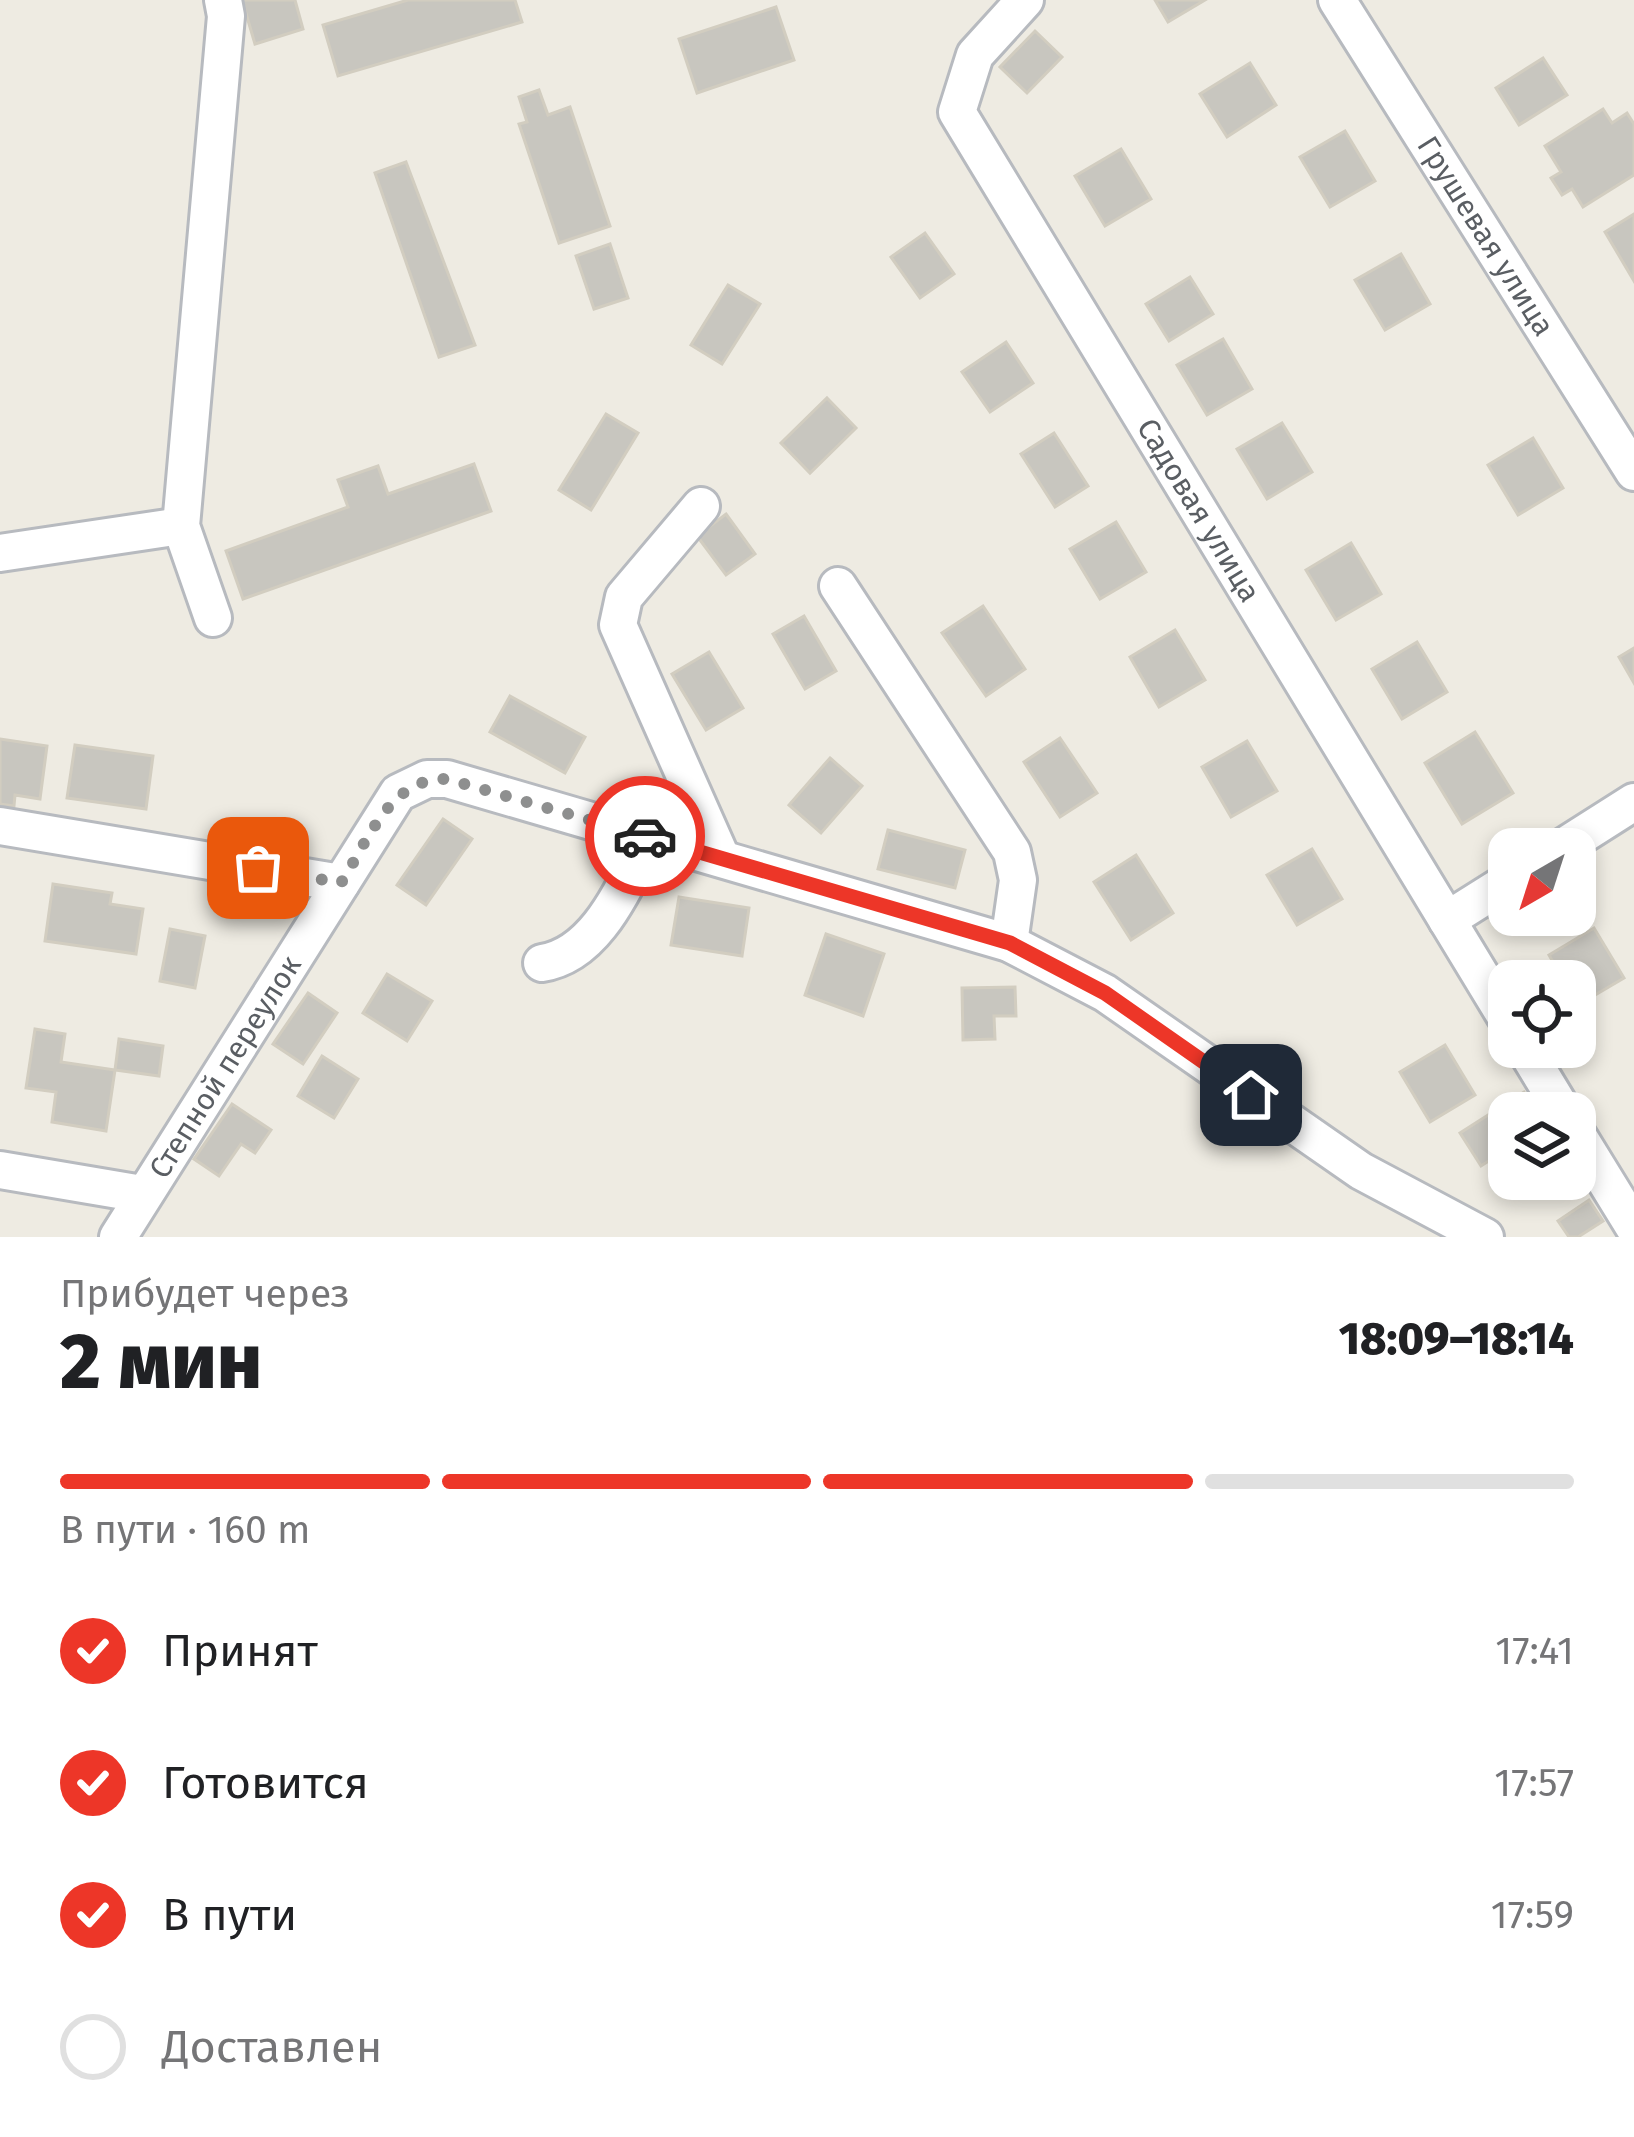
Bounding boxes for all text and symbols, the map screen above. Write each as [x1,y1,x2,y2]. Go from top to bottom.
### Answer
street label: Грушевая улица [1409,130,1562,343]
street label: Садовая улица [1129,412,1268,609]
courier [585,776,705,896]
icon: car [612,803,678,869]
pin [207,817,309,919]
north arrow [1488,828,1596,936]
map controls [1488,828,1596,1200]
icon: bag [225,835,291,901]
street label: Степной переулок [142,949,309,1185]
button: locate [1488,960,1596,1068]
pin [1200,1044,1302,1146]
icon: home [1218,1062,1284,1128]
button: layers [1488,1092,1596,1200]
text: Прибудет через [60,1271,350,1317]
text: 18:09–18:14 [1339,1312,1574,1366]
text: 2 мин [60,1315,262,1409]
text: В пути · 160 m [60,1507,310,1553]
icon: check [60,1618,126,1684]
text: Принят [162,1624,318,1678]
text: 17:41 [1495,1628,1574,1674]
icon: check [60,1750,126,1816]
text: Готовится [162,1756,369,1810]
text: 17:57 [1494,1760,1574,1806]
icon: check [60,1882,126,1948]
text: В пути [162,1888,297,1942]
text: 17:59 [1491,1892,1574,1938]
text: Доставлен [162,2020,382,2074]

